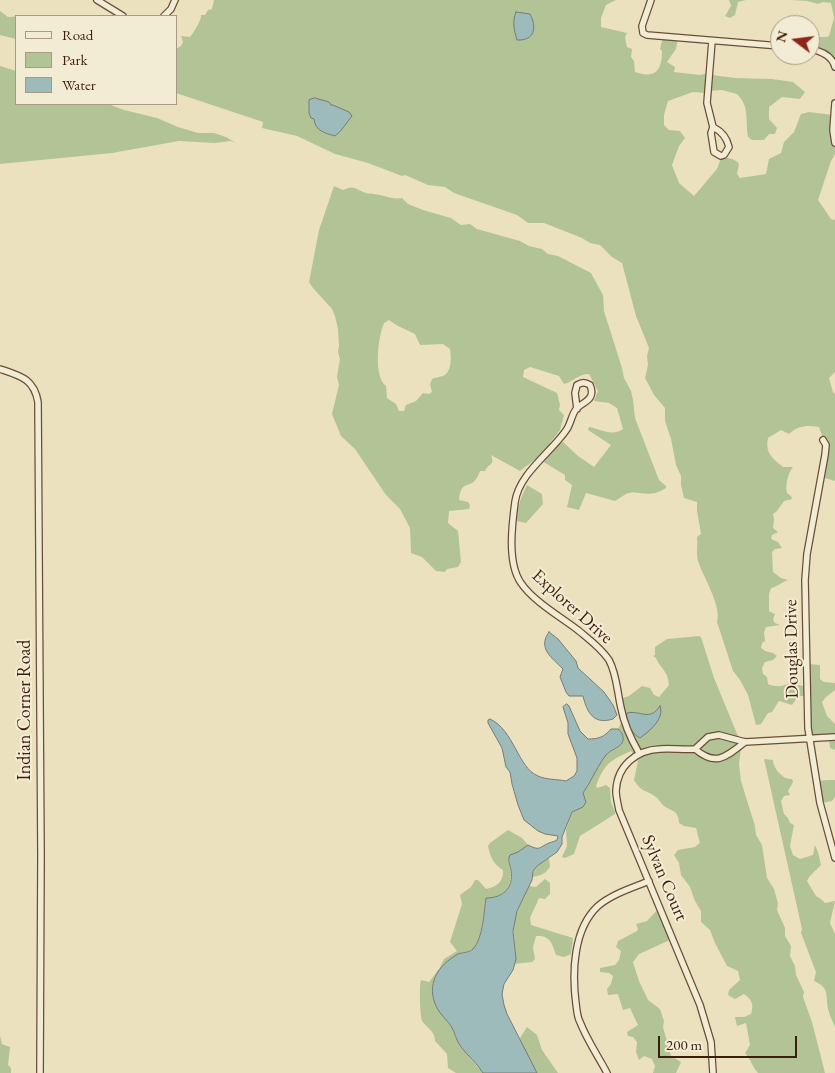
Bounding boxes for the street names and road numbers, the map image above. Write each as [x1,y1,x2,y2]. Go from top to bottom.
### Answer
street label: Explorer Drive [527,565,617,649]
street label: Douglas Drive [780,599,804,699]
street label: Indian Corner Road [14,640,36,780]
street label: Sylvan Court [636,832,692,924]

